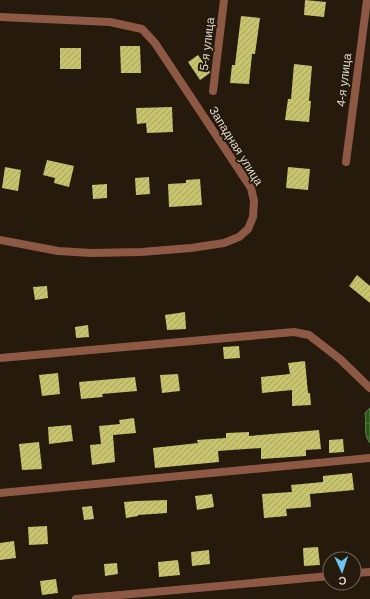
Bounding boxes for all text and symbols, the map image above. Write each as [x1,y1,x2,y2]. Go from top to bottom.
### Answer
street label: 5-я улица [197,16,217,71]
street label: 4-я улица [334,52,354,107]
street label: Западная улица [206,104,266,188]
north arrow [322,551,362,591]
text: С [338,575,347,587]

